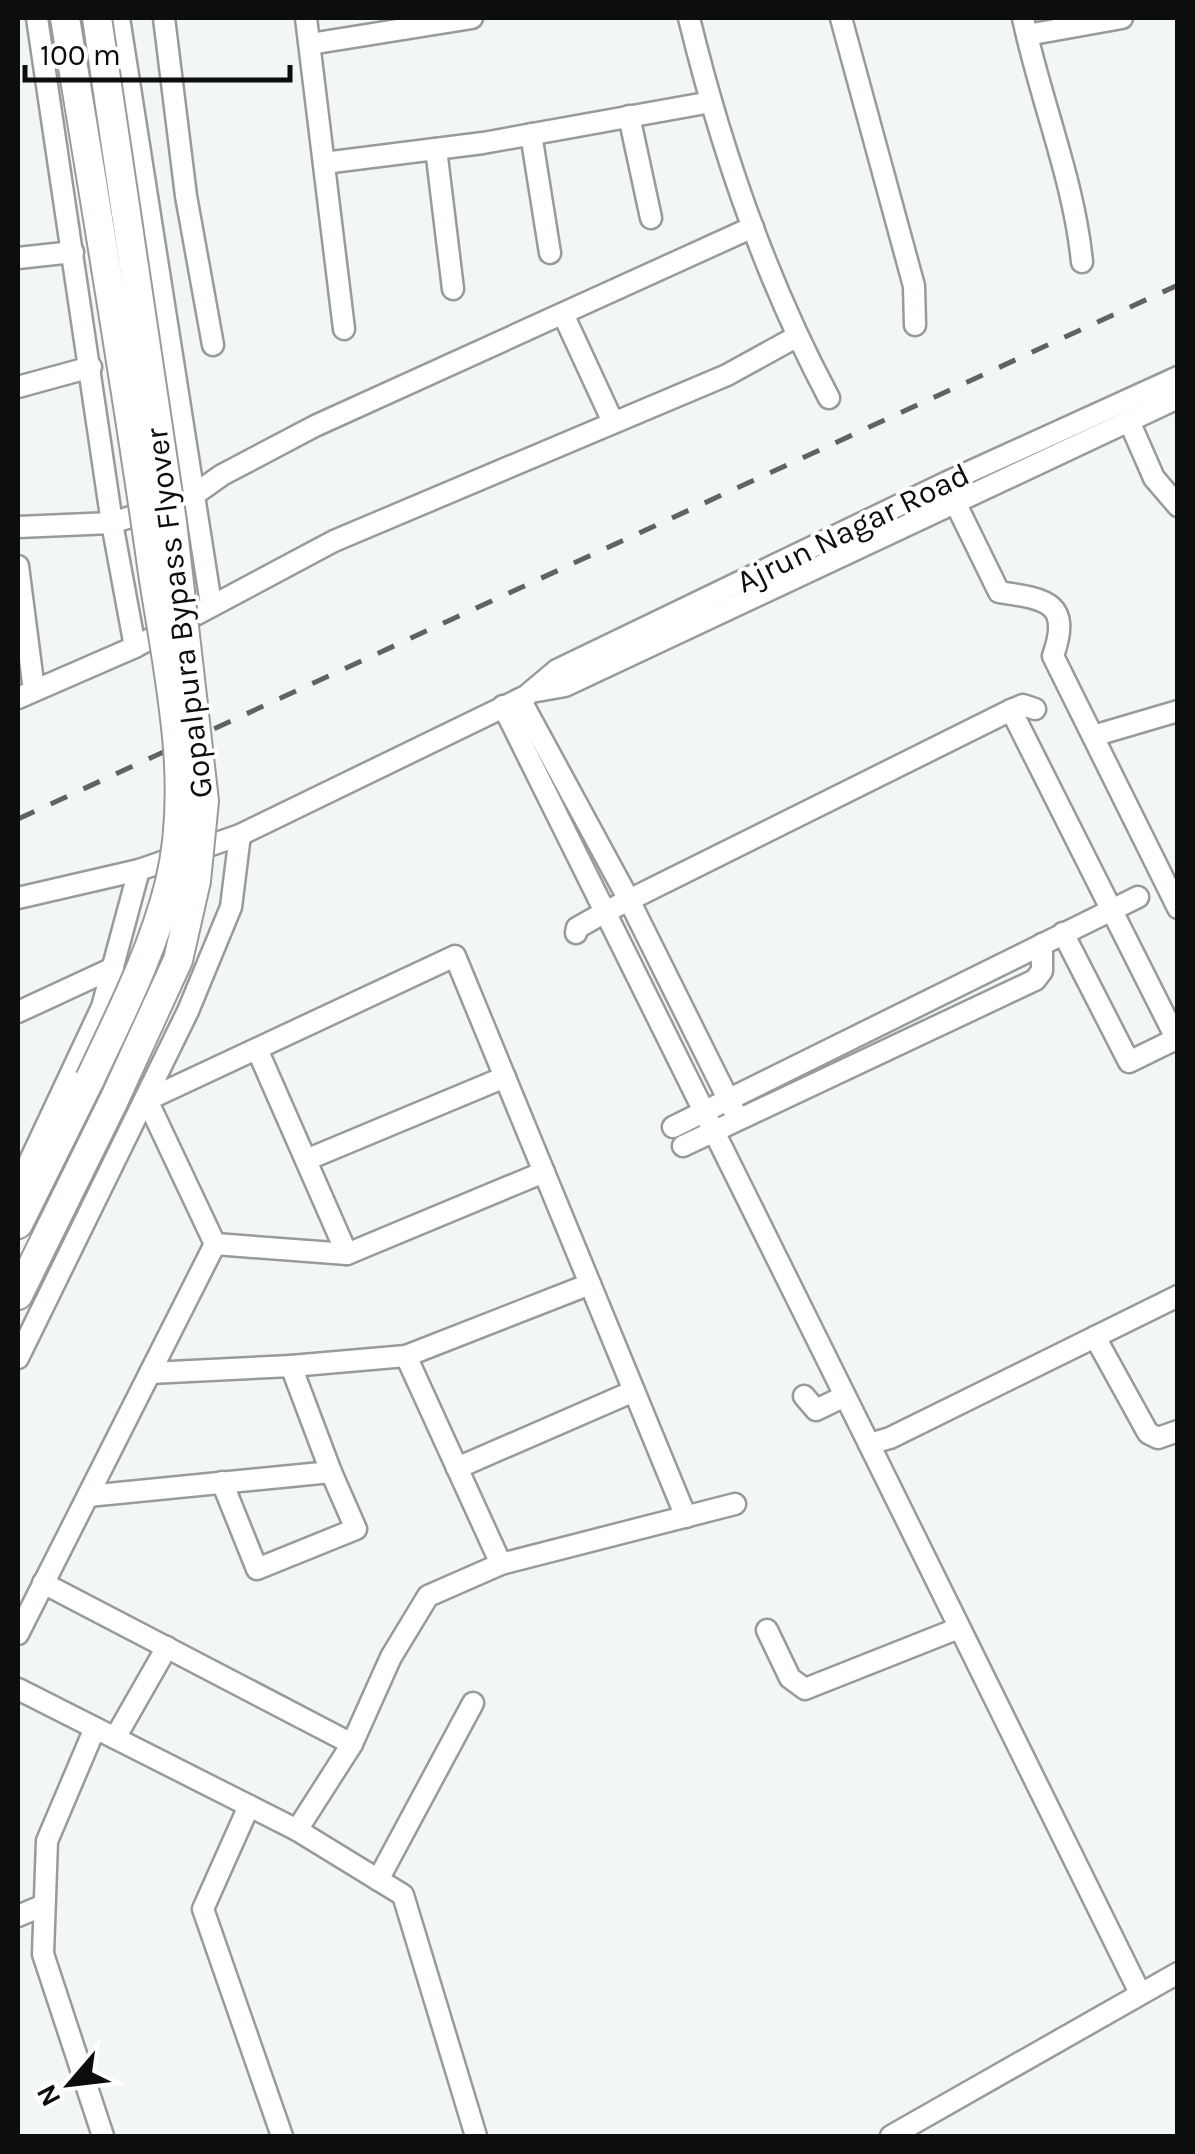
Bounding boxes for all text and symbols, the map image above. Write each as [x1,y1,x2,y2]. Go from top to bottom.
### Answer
scale bar [25,20,290,82]
text: 100 m [40,37,121,73]
street label: Gopalpura Bypass Flyover [138,425,220,800]
street label: Ajrun Nagar Road [731,456,975,600]
north arrow [20,2034,120,2134]
text: N [29,2079,68,2112]

